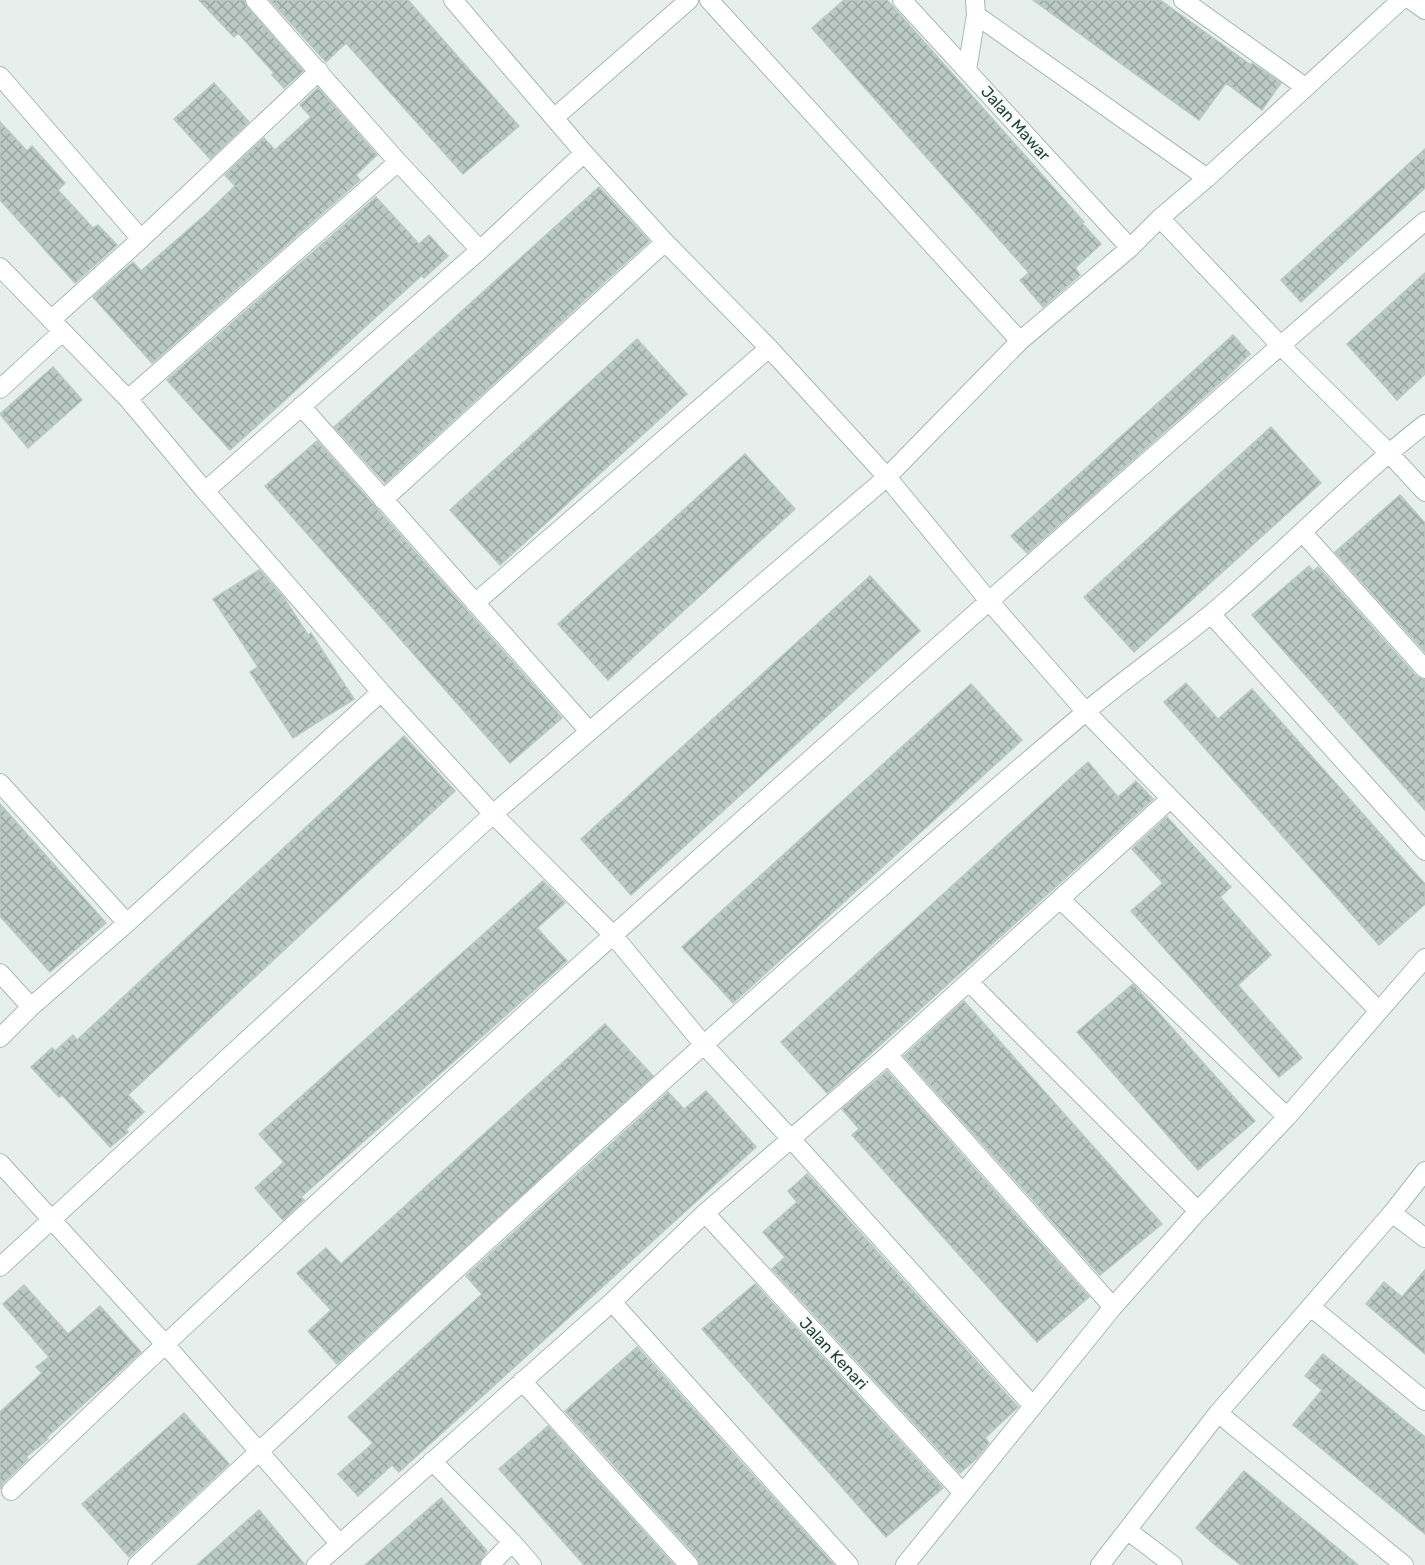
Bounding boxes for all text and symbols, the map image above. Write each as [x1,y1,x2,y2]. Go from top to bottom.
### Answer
street label: Jalan Mawar [977,82,1054,165]
street label: Jalan Kenari [795,1313,872,1393]

